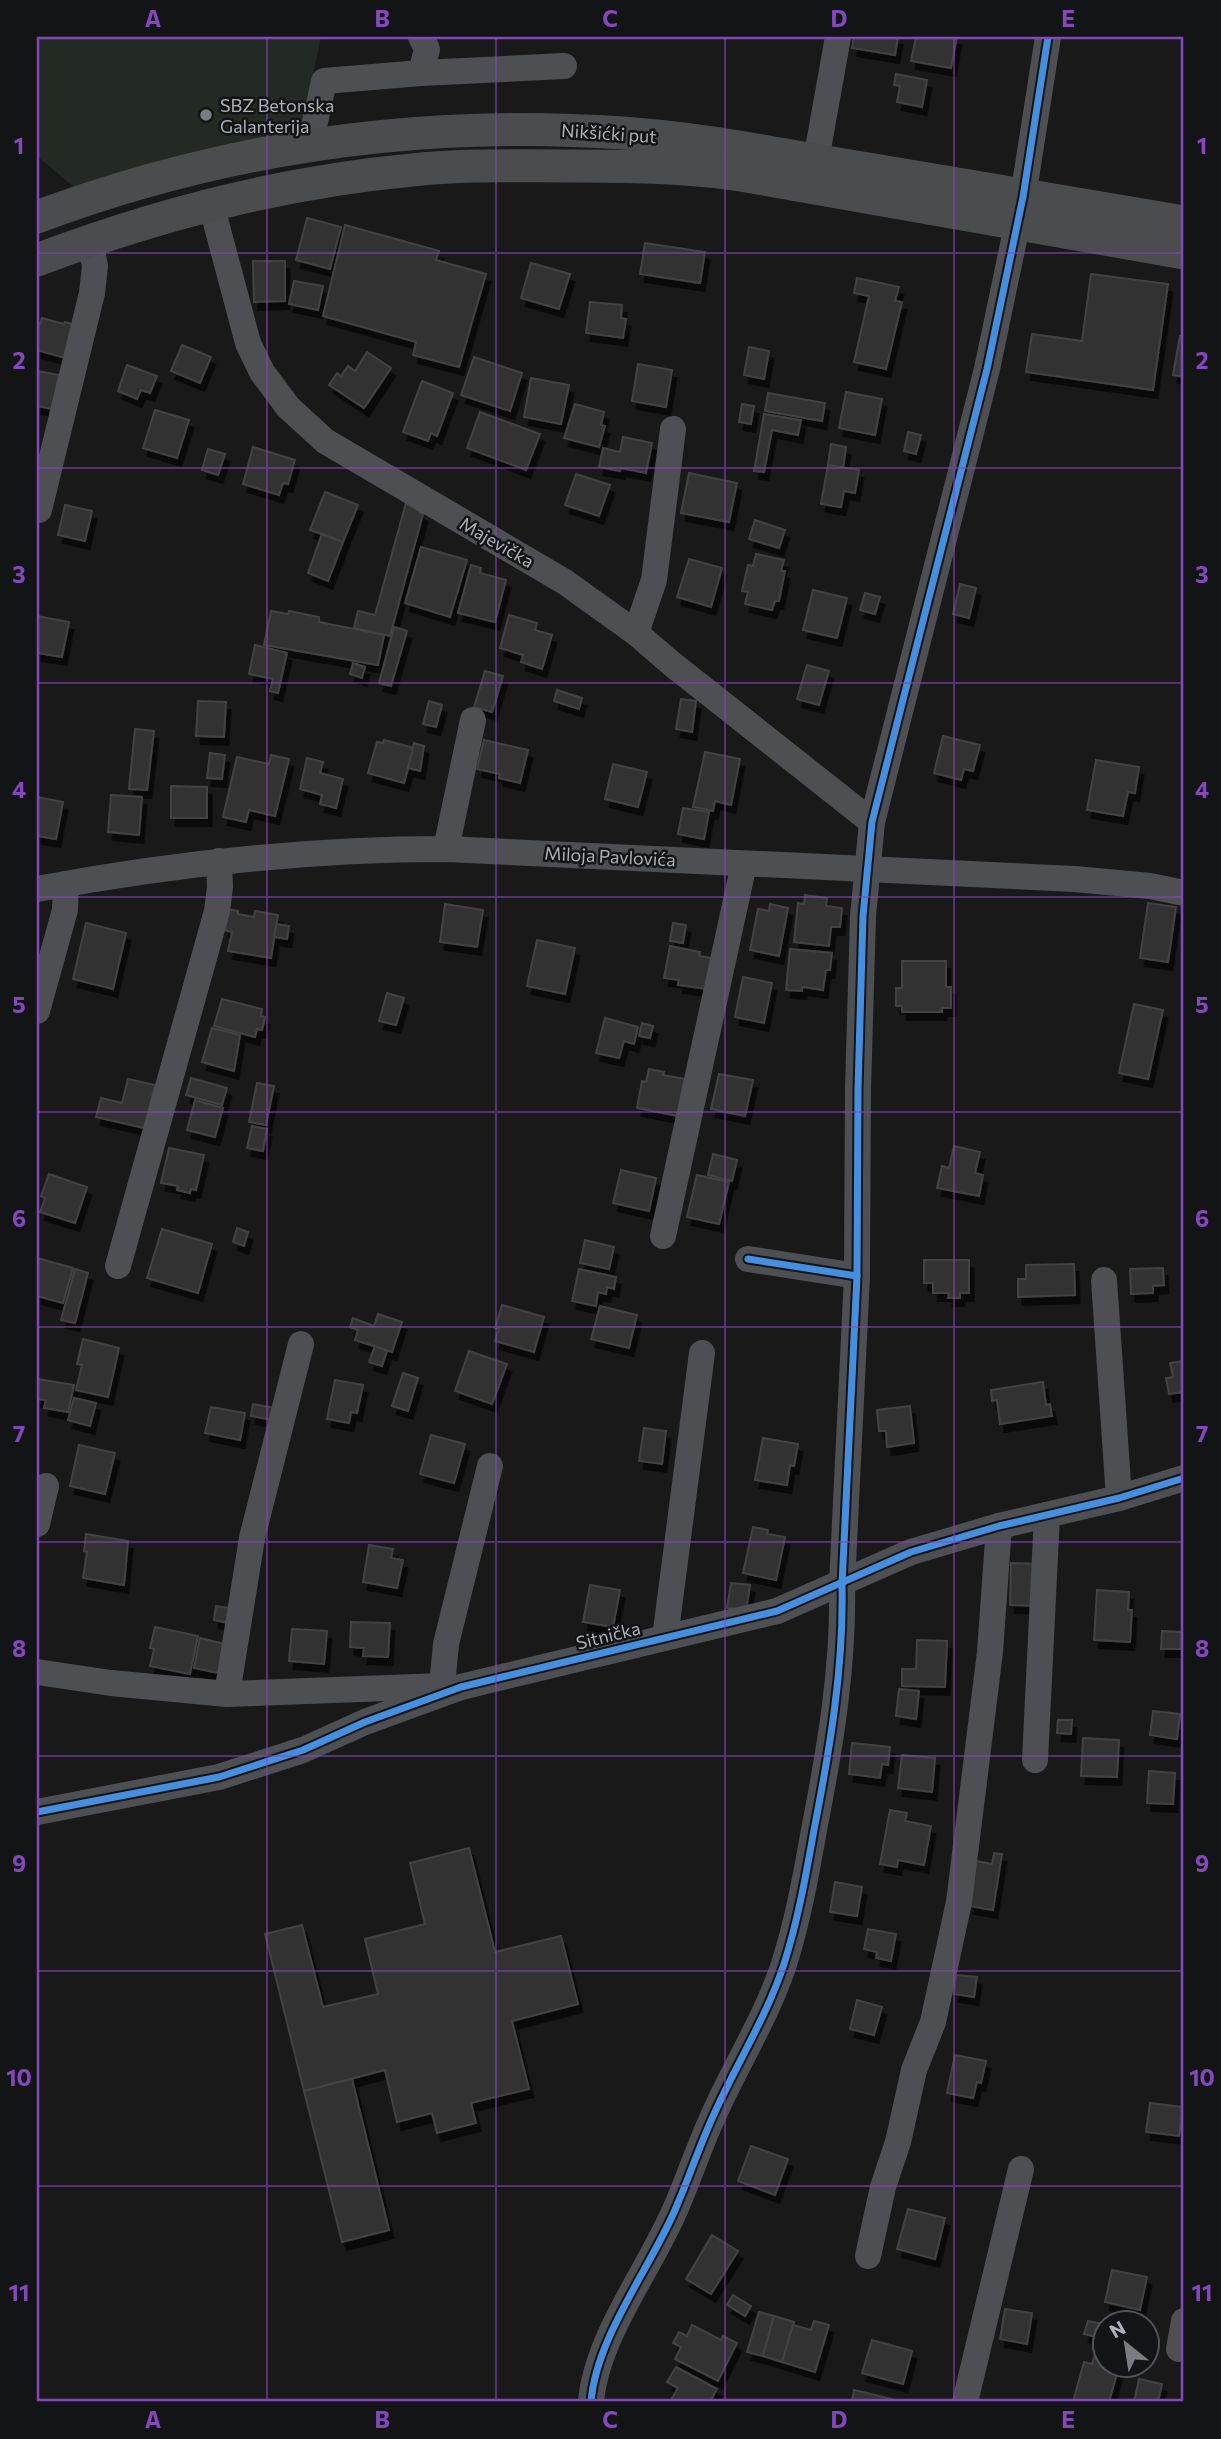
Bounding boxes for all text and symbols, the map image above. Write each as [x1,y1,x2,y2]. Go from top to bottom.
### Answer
text: A [145,4,162,32]
text: B [374,4,390,32]
text: C [602,4,618,32]
text: D [831,4,848,32]
text: E [1061,4,1075,32]
place label: SBZ Betonska Galanterija [220,94,334,137]
marker: SBZ Betonska Galanterija [198,107,214,123]
street label: Nikšićki put [561,119,657,147]
text: 1 [14,131,24,159]
text: 1 [1197,131,1207,159]
text: 2 [12,346,26,374]
text: 2 [1195,346,1209,374]
street label: Majevička [456,512,538,572]
text: 3 [12,560,26,588]
text: 3 [1195,560,1209,588]
text: 4 [12,775,26,803]
text: 4 [1195,775,1209,803]
street label: Miloja Pavlovića [544,842,676,870]
text: 5 [12,990,26,1018]
text: 5 [1195,990,1209,1018]
text: 6 [12,1204,26,1232]
text: 6 [1195,1204,1209,1232]
text: 7 [13,1419,25,1447]
text: 7 [1196,1419,1208,1447]
street label: Sitnička [574,1616,642,1654]
text: 8 [12,1634,26,1662]
text: 8 [1195,1634,1209,1662]
text: 9 [12,1849,26,1877]
text: 9 [1195,1849,1209,1877]
text: 10 [6,2063,32,2091]
text: 10 [1189,2063,1215,2091]
text: 11 [9,2278,29,2306]
text: 11 [1192,2278,1212,2306]
north arrow [1092,2310,1162,2380]
text: N [1105,2315,1129,2342]
text: A [145,2405,162,2433]
text: B [374,2405,390,2433]
text: C [602,2405,618,2433]
text: D [831,2405,848,2433]
text: E [1061,2405,1075,2433]

